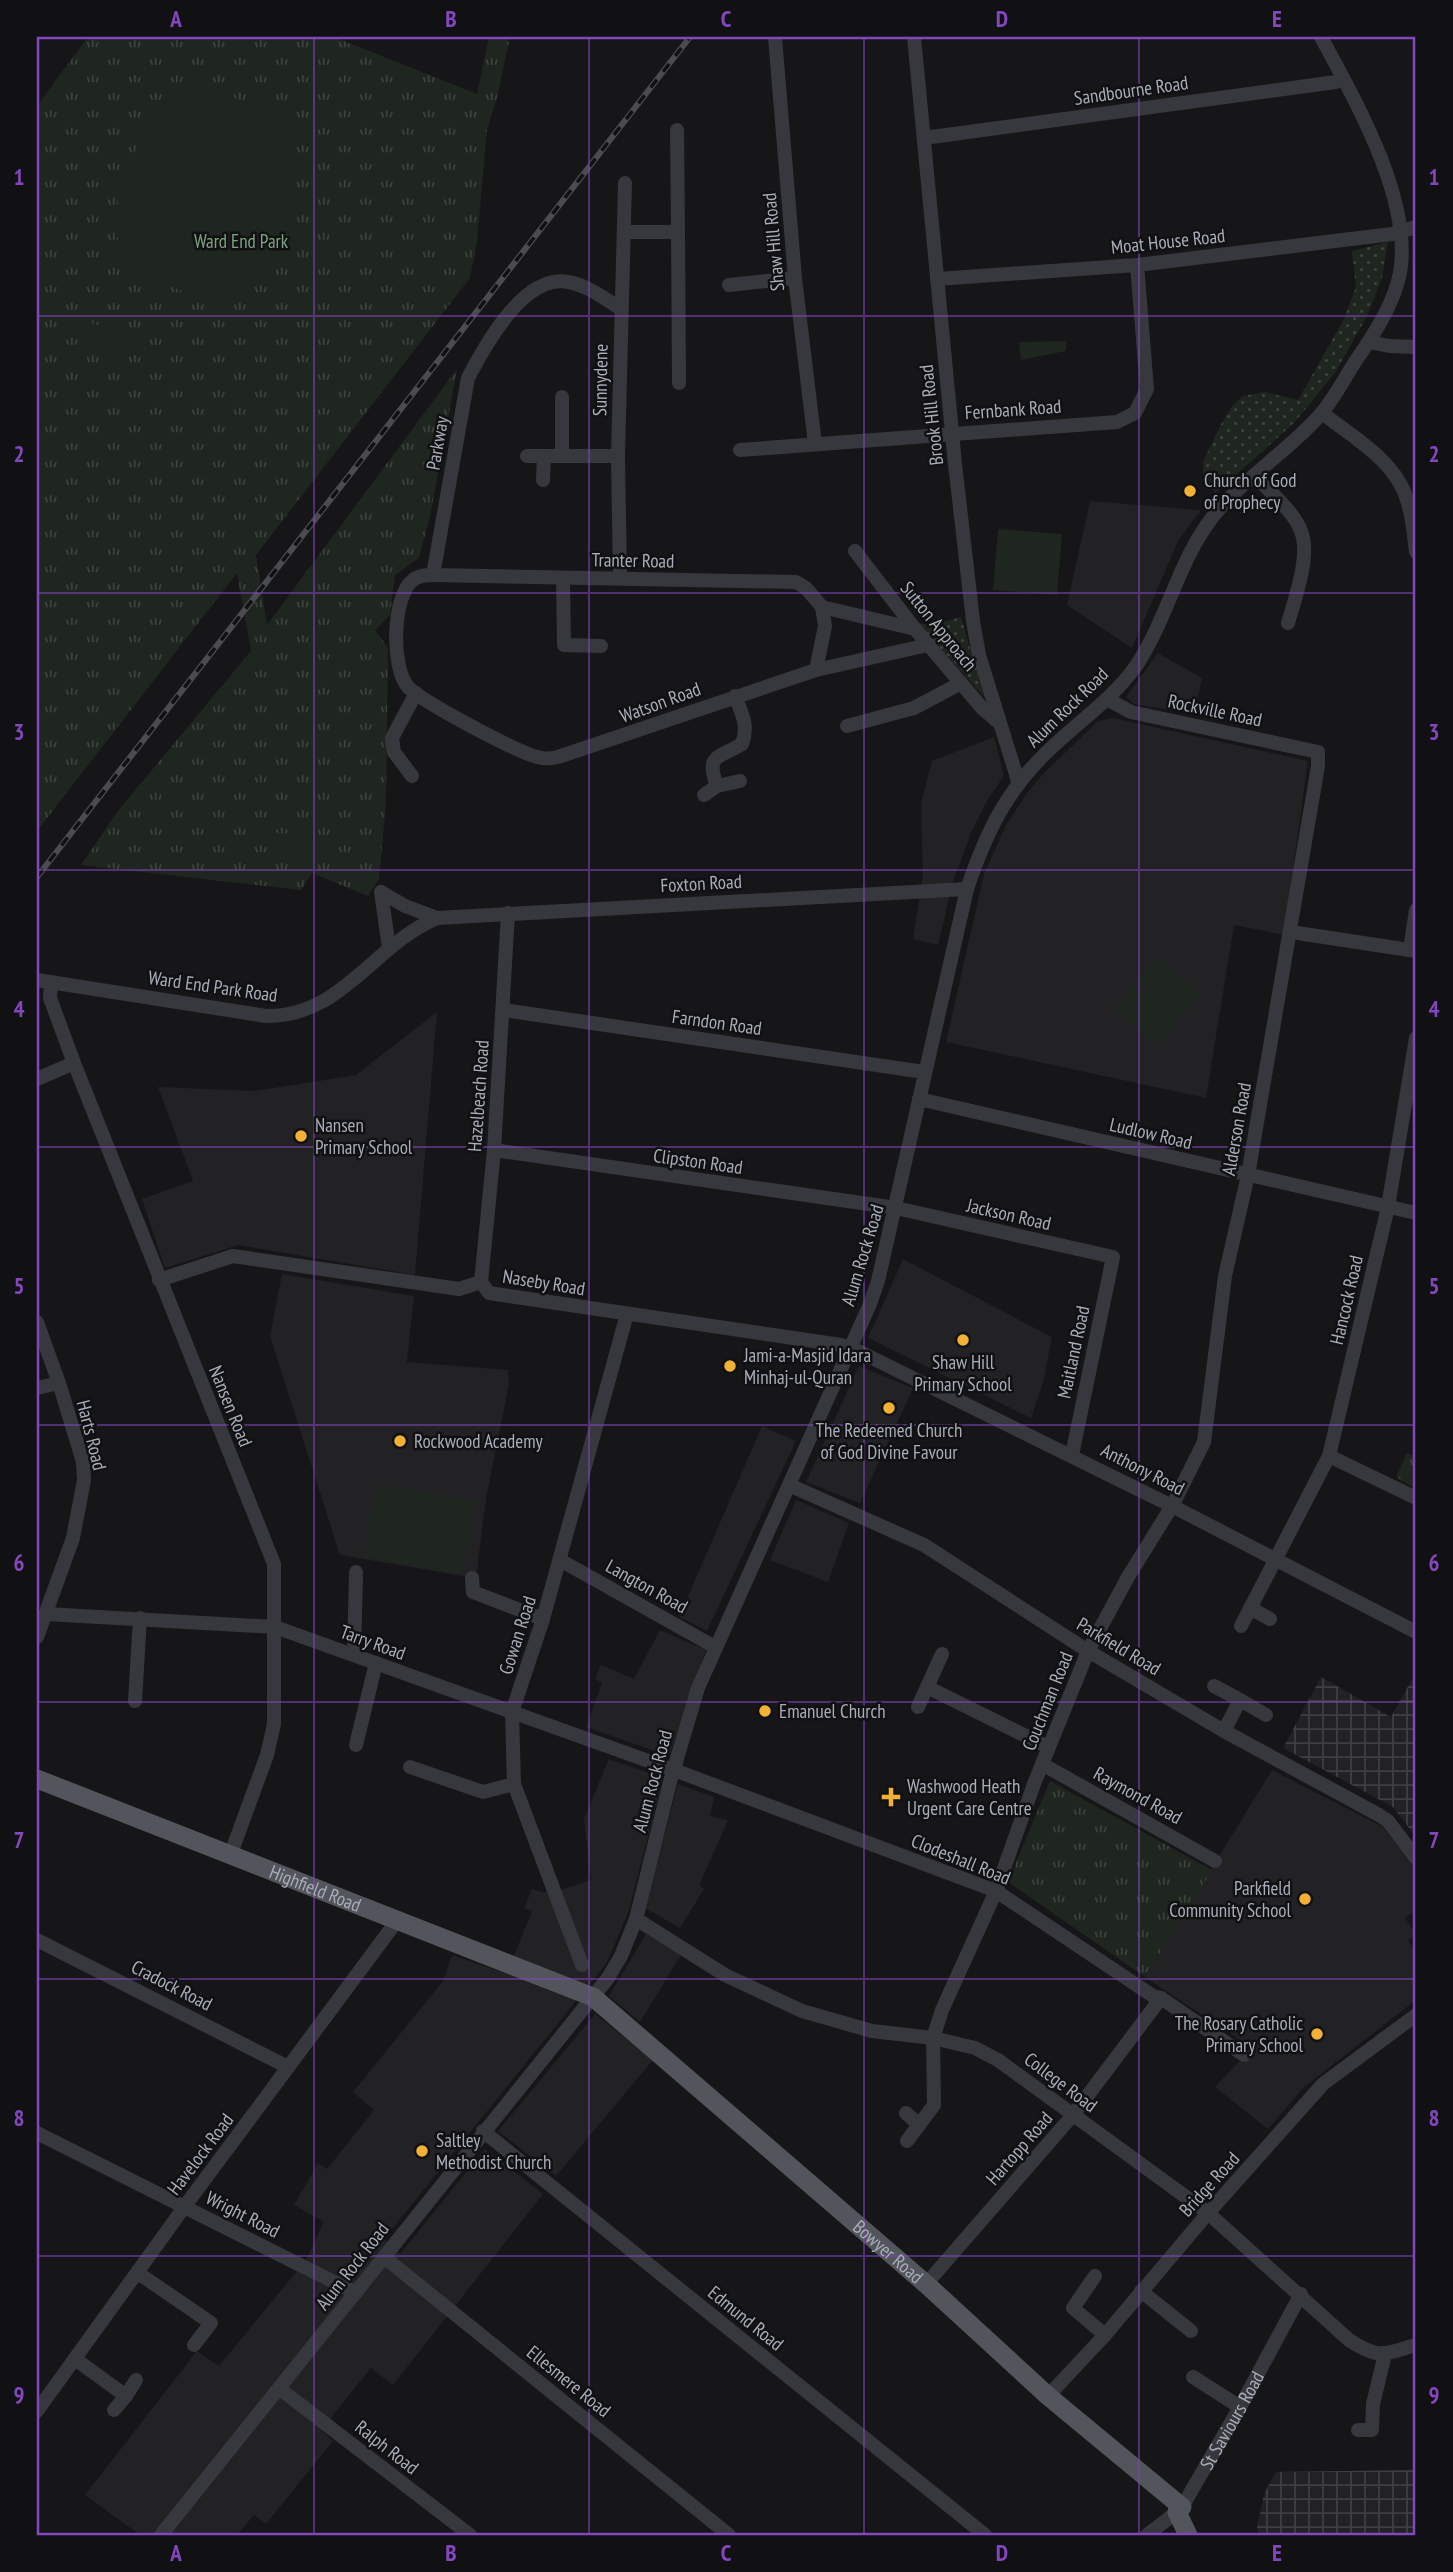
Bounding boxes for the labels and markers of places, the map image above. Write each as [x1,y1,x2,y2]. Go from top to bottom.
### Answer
place label: Church of God of Prophecy [1204,468,1296,514]
marker: Church of God of Prophecy [1182,483,1198,499]
place label: Nansen Primary School [315,1113,413,1159]
marker: Nansen Primary School [293,1128,309,1144]
marker: Shaw Hill Primary School [955,1332,971,1348]
place label: Jami-a-Masjid Idara Minhaj-ul-Quran [743,1343,871,1389]
place label: Shaw Hill Primary School [914,1350,1012,1396]
marker: Jami-a-Masjid Idara Minhaj-ul-Quran [722,1358,738,1374]
marker: The Redeemed Church of God Divine Favour [881,1400,897,1416]
place label: The Redeemed Church of God Divine Favour [816,1418,962,1464]
place label: Rockwood Academy [414,1429,544,1453]
marker: Rockwood Academy [392,1433,408,1449]
place label: Emanuel Church [779,1699,886,1723]
marker: Emanuel Church [757,1703,773,1719]
place label: Washwood Heath Urgent Care Centre [907,1774,1032,1820]
marker: Washwood Heath Urgent Care Centre [881,1787,901,1807]
place label: Parkfield Community School [1169,1876,1292,1922]
marker: Parkfield Community School [1297,1891,1313,1907]
place label: The Rosary Catholic Primary School [1175,2011,1304,2057]
marker: The Rosary Catholic Primary School [1309,2026,1325,2042]
place label: Saltley Methodist Church [436,2128,551,2174]
marker: Saltley Methodist Church [414,2143,430,2159]

